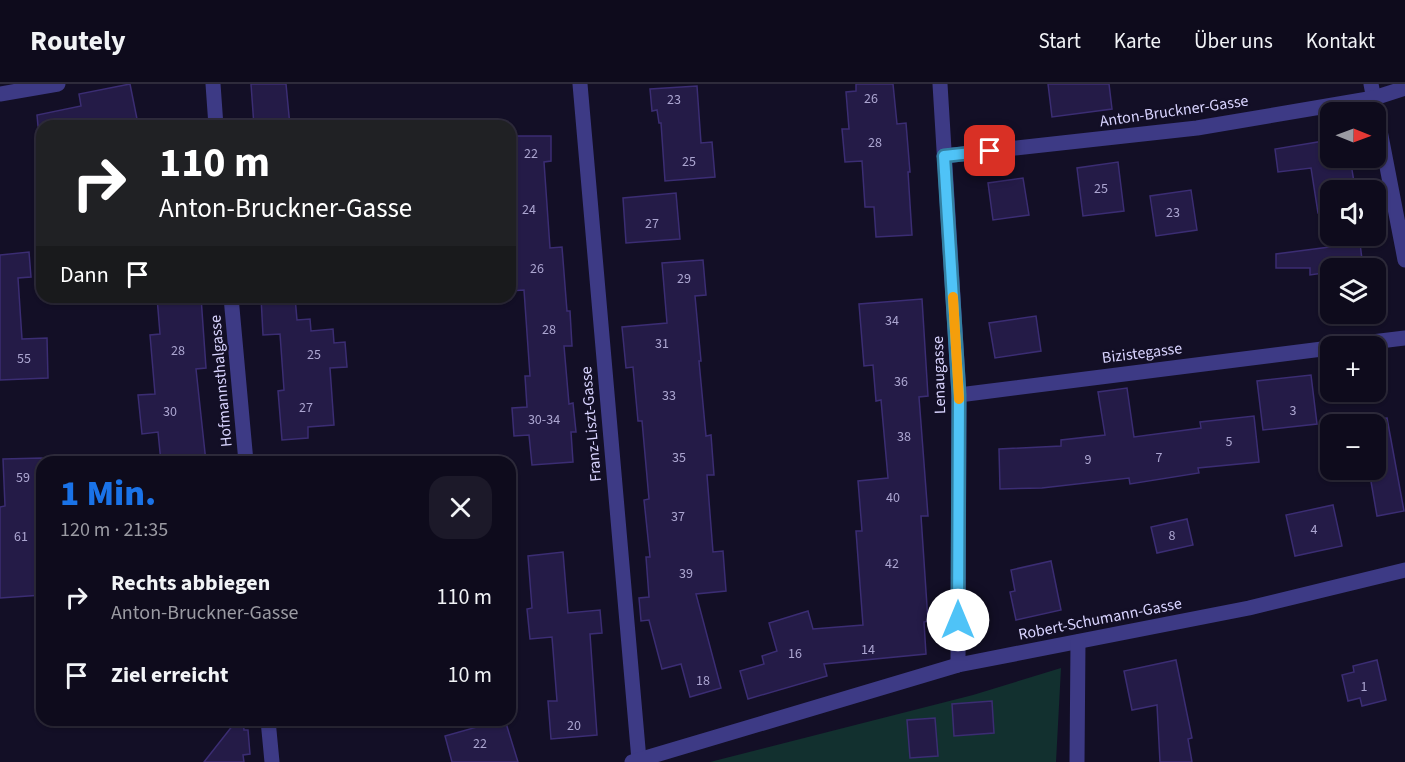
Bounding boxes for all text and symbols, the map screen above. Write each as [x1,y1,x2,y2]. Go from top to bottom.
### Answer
text: Routely [30,21,126,61]
text: Start [1038,26,1081,56]
text: Karte [1114,26,1161,56]
text: Über uns [1194,26,1273,56]
text: Kontakt [1306,26,1375,56]
house number: 26 [864,89,878,109]
house number: 23 [667,90,681,110]
street label: Anton-Bruckner-Gasse [1098,90,1250,132]
north arrow [1320,102,1386,168]
map controls [1320,102,1386,480]
pin [964,125,1015,176]
text: 110 m [159,133,270,193]
house number: 28 [868,133,882,153]
icon: arrive [973,134,1006,167]
icon: right [60,144,138,222]
house number: 22 [524,144,538,164]
house number: 25 [682,152,696,172]
house number: 25 [1094,179,1108,199]
button: sound [1320,180,1386,246]
text: Anton-Bruckner-Gasse [159,189,412,228]
house number: 24 [522,200,536,220]
house number: 23 [1166,203,1180,223]
house number: 27 [645,214,659,234]
icon: arrive [121,258,154,291]
button: layers [1320,258,1386,324]
text: Dann [60,259,109,291]
house number: 26 [530,259,544,279]
house number: 29 [677,269,691,289]
house number: 34 [885,311,899,331]
street label: Hofmannsthalgasse [204,314,238,448]
house number: 28 [542,320,556,340]
house number: 31 [655,334,669,354]
street label: Lenaugasse [927,335,951,414]
button: + [1320,336,1386,402]
street label: Bizistegasse [1101,337,1183,369]
house number: 28 [171,341,185,361]
house number: 25 [307,345,321,365]
house number: 55 [17,349,31,369]
street label: Franz-Liszt-Gasse [575,365,607,483]
house number: 36 [894,372,908,392]
house number: 33 [662,386,676,406]
house number: 27 [299,398,313,418]
house number: 3 [1290,401,1297,421]
house number: 30 [163,402,177,422]
house number: 30-34 [528,410,560,430]
button: − [1320,414,1386,480]
house number: 38 [897,427,911,447]
house number: 5 [1226,432,1233,452]
house number: 35 [672,448,686,468]
house number: 7 [1156,448,1163,468]
house number: 9 [1085,450,1092,470]
house number: 59 [16,468,30,488]
text: 1 Min. [60,468,156,519]
button: close [429,476,492,539]
house number: 40 [886,488,900,508]
house number: 37 [671,507,685,527]
text: 120 m · 21:35 [60,516,168,544]
house number: 4 [1311,520,1318,540]
house number: 8 [1169,526,1176,546]
house number: 61 [14,527,28,547]
house number: 42 [885,554,899,574]
house number: 39 [679,564,693,584]
text: Rechts abbiegen [111,567,270,599]
icon: right [60,581,93,614]
text: 110 m [437,581,492,613]
position arrow [926,588,990,652]
street label: Robert-Schumann-Gasse [1016,592,1184,646]
text: Anton-Bruckner-Gasse [111,599,299,627]
house number: 14 [861,640,875,660]
house number: 16 [788,644,802,664]
icon: arrive [60,659,93,692]
text: Ziel erreicht [111,659,229,691]
text: 10 m [447,659,492,691]
house number: 18 [696,671,710,691]
house number: 1 [1361,677,1368,697]
house number: 20 [567,716,581,736]
house number: 22 [473,734,487,754]

